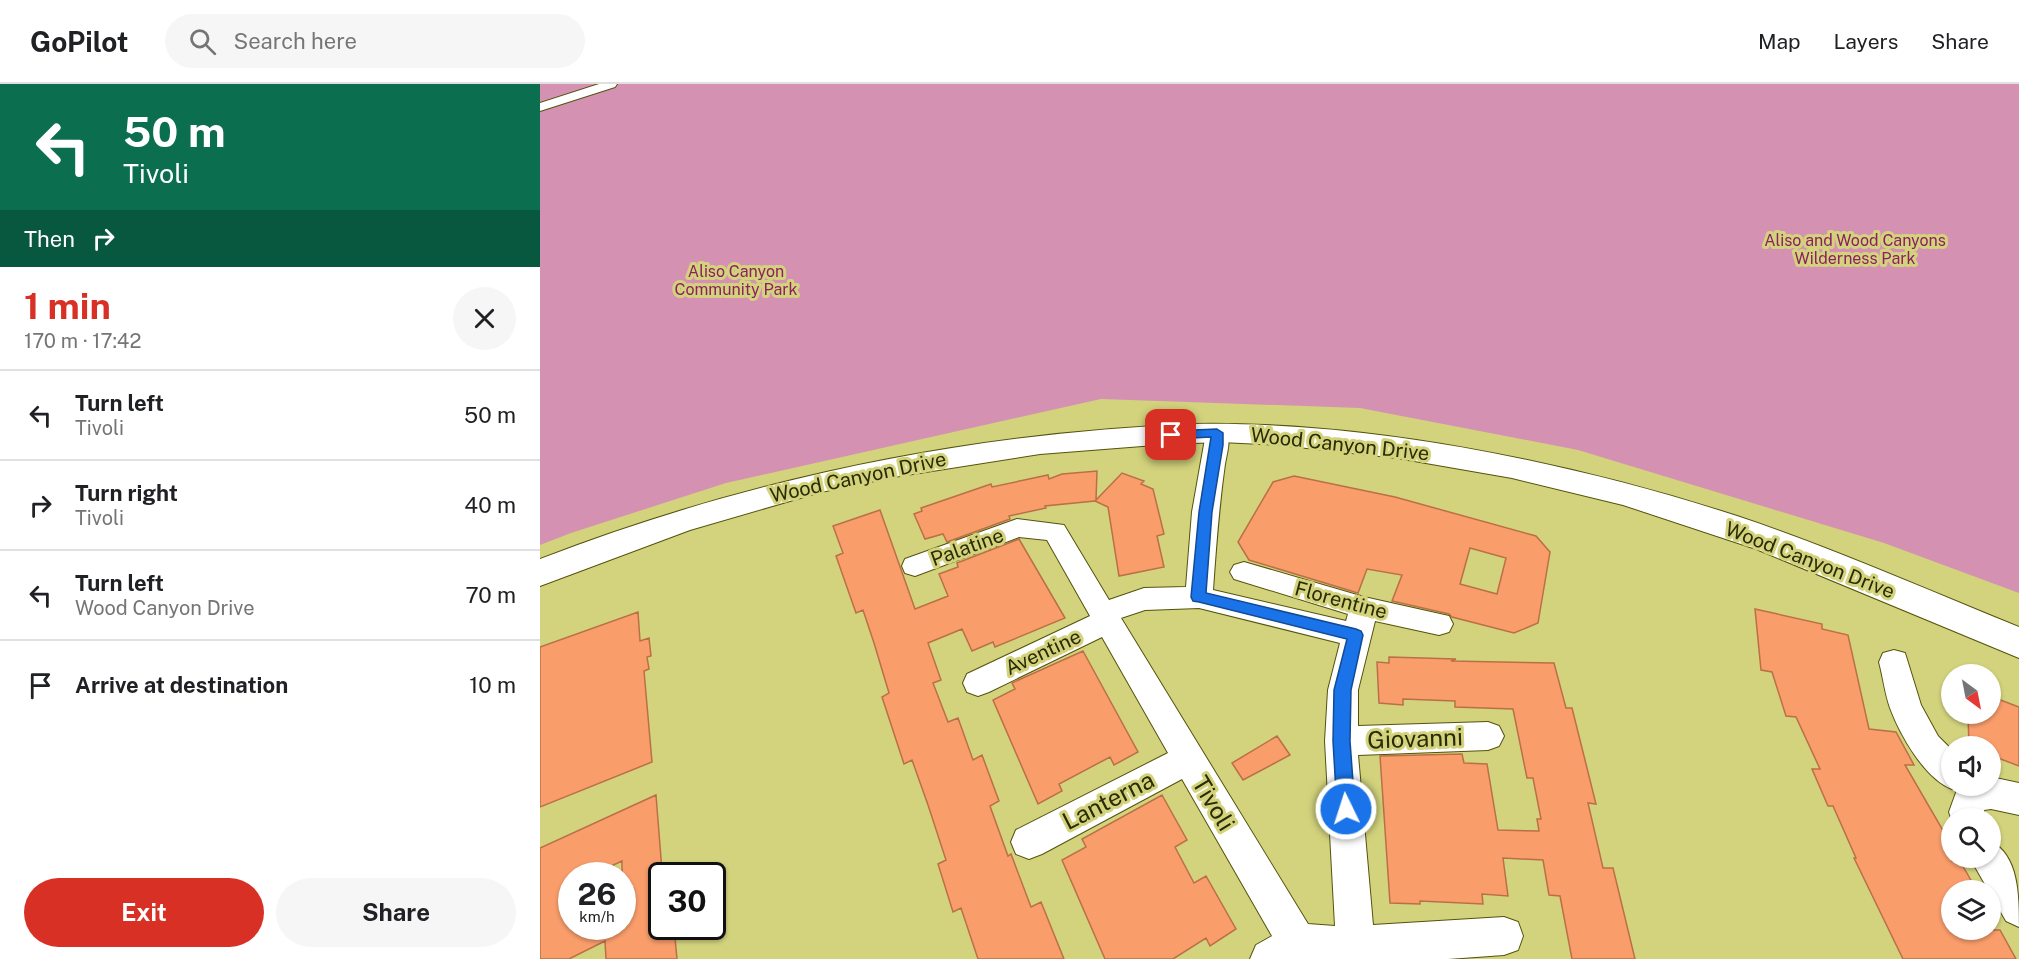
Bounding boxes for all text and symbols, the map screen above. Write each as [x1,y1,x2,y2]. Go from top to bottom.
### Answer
search box [165,14,585,68]
text: GoPilot [30,25,129,58]
icon: search [186,25,219,58]
text: Search here [234,28,357,54]
text: Map [1758,29,1801,54]
text: Layers [1834,29,1898,54]
text: Share [1931,29,1989,54]
text: 50 m [123,107,226,156]
icon: left [24,108,102,186]
text: Tivoli [123,157,189,189]
icon: right [87,222,120,255]
text: Then [24,226,75,252]
park label: Aliso and Wood Canyons Wilderness Park [1764,231,1946,268]
park label: Aliso Canyon Community Park [674,262,798,299]
text: 1 min [24,285,111,327]
button: close [453,287,516,350]
text: 170 m · 17:42 [24,329,141,353]
text: Turn left [75,390,164,416]
icon: left [24,399,57,432]
text: 50 m [464,402,516,428]
pin [1145,409,1196,460]
text: Tivoli [75,416,124,440]
icon: arrive [1154,418,1187,451]
street label: Wood Canyon Drive [1249,423,1431,465]
street label: Wood Canyon Drive [768,447,948,507]
text: Turn right [75,480,178,506]
icon: right [24,489,57,522]
text: 40 m [464,492,516,518]
text: Tivoli [75,506,124,530]
street label: Wood Canyon Drive [1722,517,1898,603]
street label: Palatine [927,523,1007,571]
text: Turn left [75,570,164,596]
street label: Florentine [1292,576,1390,624]
icon: left [24,579,57,612]
text: 70 m [465,582,516,608]
text: Wood Canyon Drive [75,596,255,620]
street label: Aventine [1001,624,1085,680]
north arrow [1941,664,2001,724]
map controls [1941,664,2001,940]
icon: arrive [24,669,57,702]
text: Arrive at destination [75,672,288,698]
text: 10 m [469,672,516,698]
street label: Giovanni [1367,722,1463,754]
button: sound [1941,736,2001,796]
street label: Lanterna [1057,765,1159,835]
street label: Tivoli [1187,771,1241,835]
position arrow [1314,777,1378,841]
button: search [1941,808,2001,868]
speed limit sign: 30 [648,862,726,940]
text: 26 [578,876,616,912]
button: Exit [24,878,264,947]
button: Share [276,878,516,947]
button: layers [1941,880,2001,940]
text: km/h [579,908,615,925]

